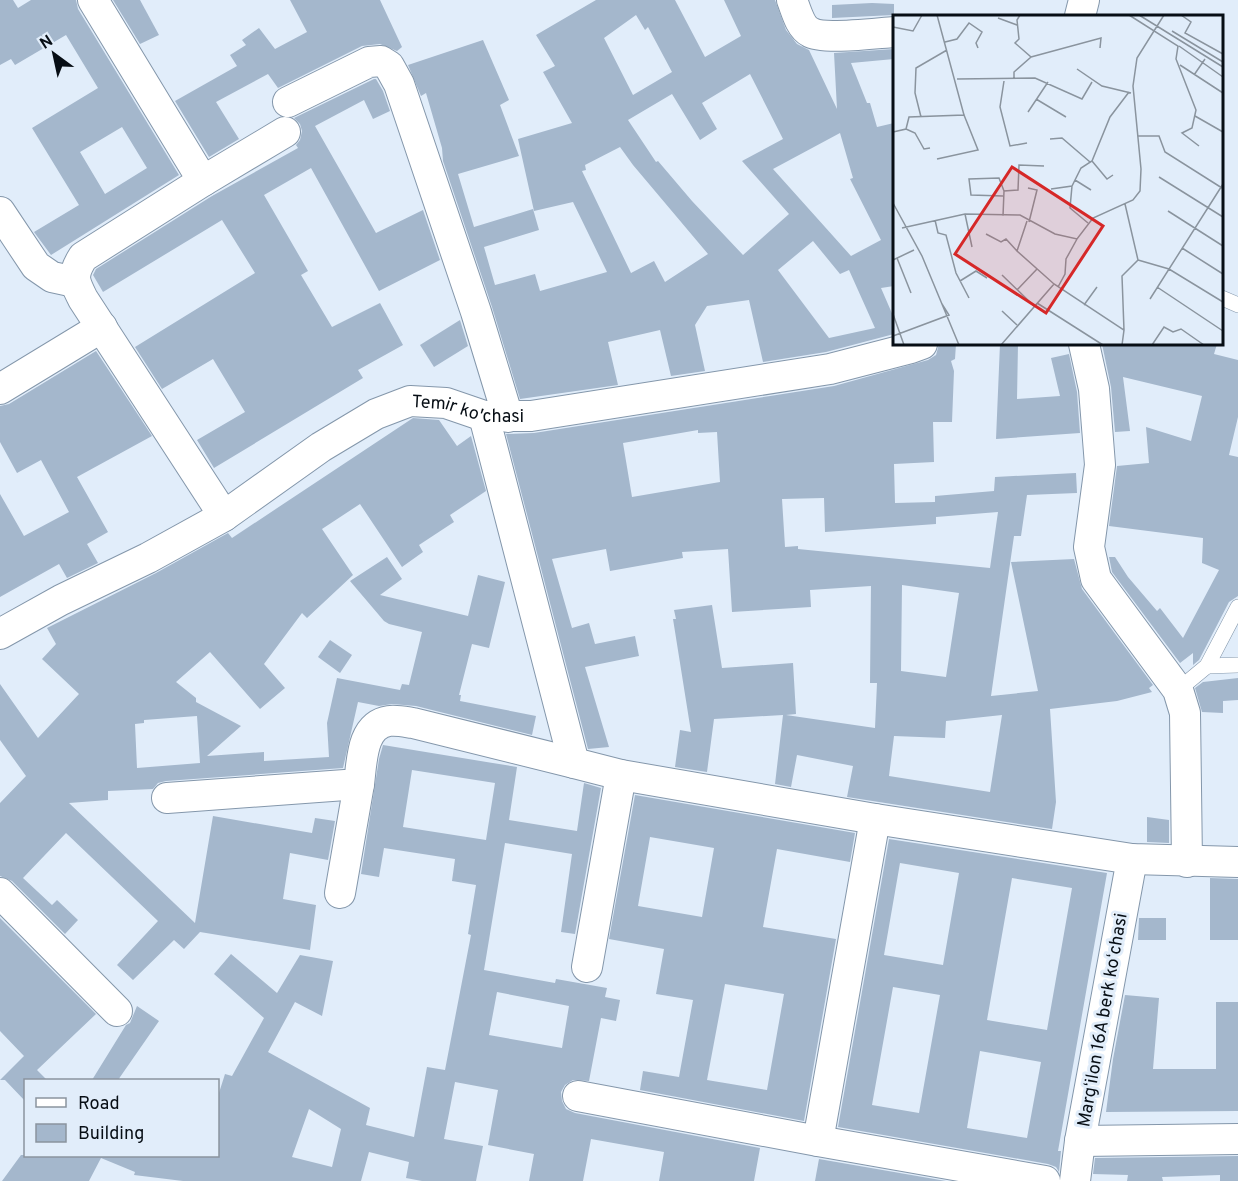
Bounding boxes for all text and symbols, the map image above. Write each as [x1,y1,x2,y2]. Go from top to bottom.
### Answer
inset map [893,15,1223,345]
north arrow [24,24,84,84]
text: N [37,32,57,55]
street label: Temir ko'chasi [411,391,524,429]
street label: Margʻilon 16А berk koʻchasi [1073,911,1134,1129]
legend [24,1079,219,1157]
text: Road [78,1093,120,1116]
text: Building [78,1123,144,1146]

